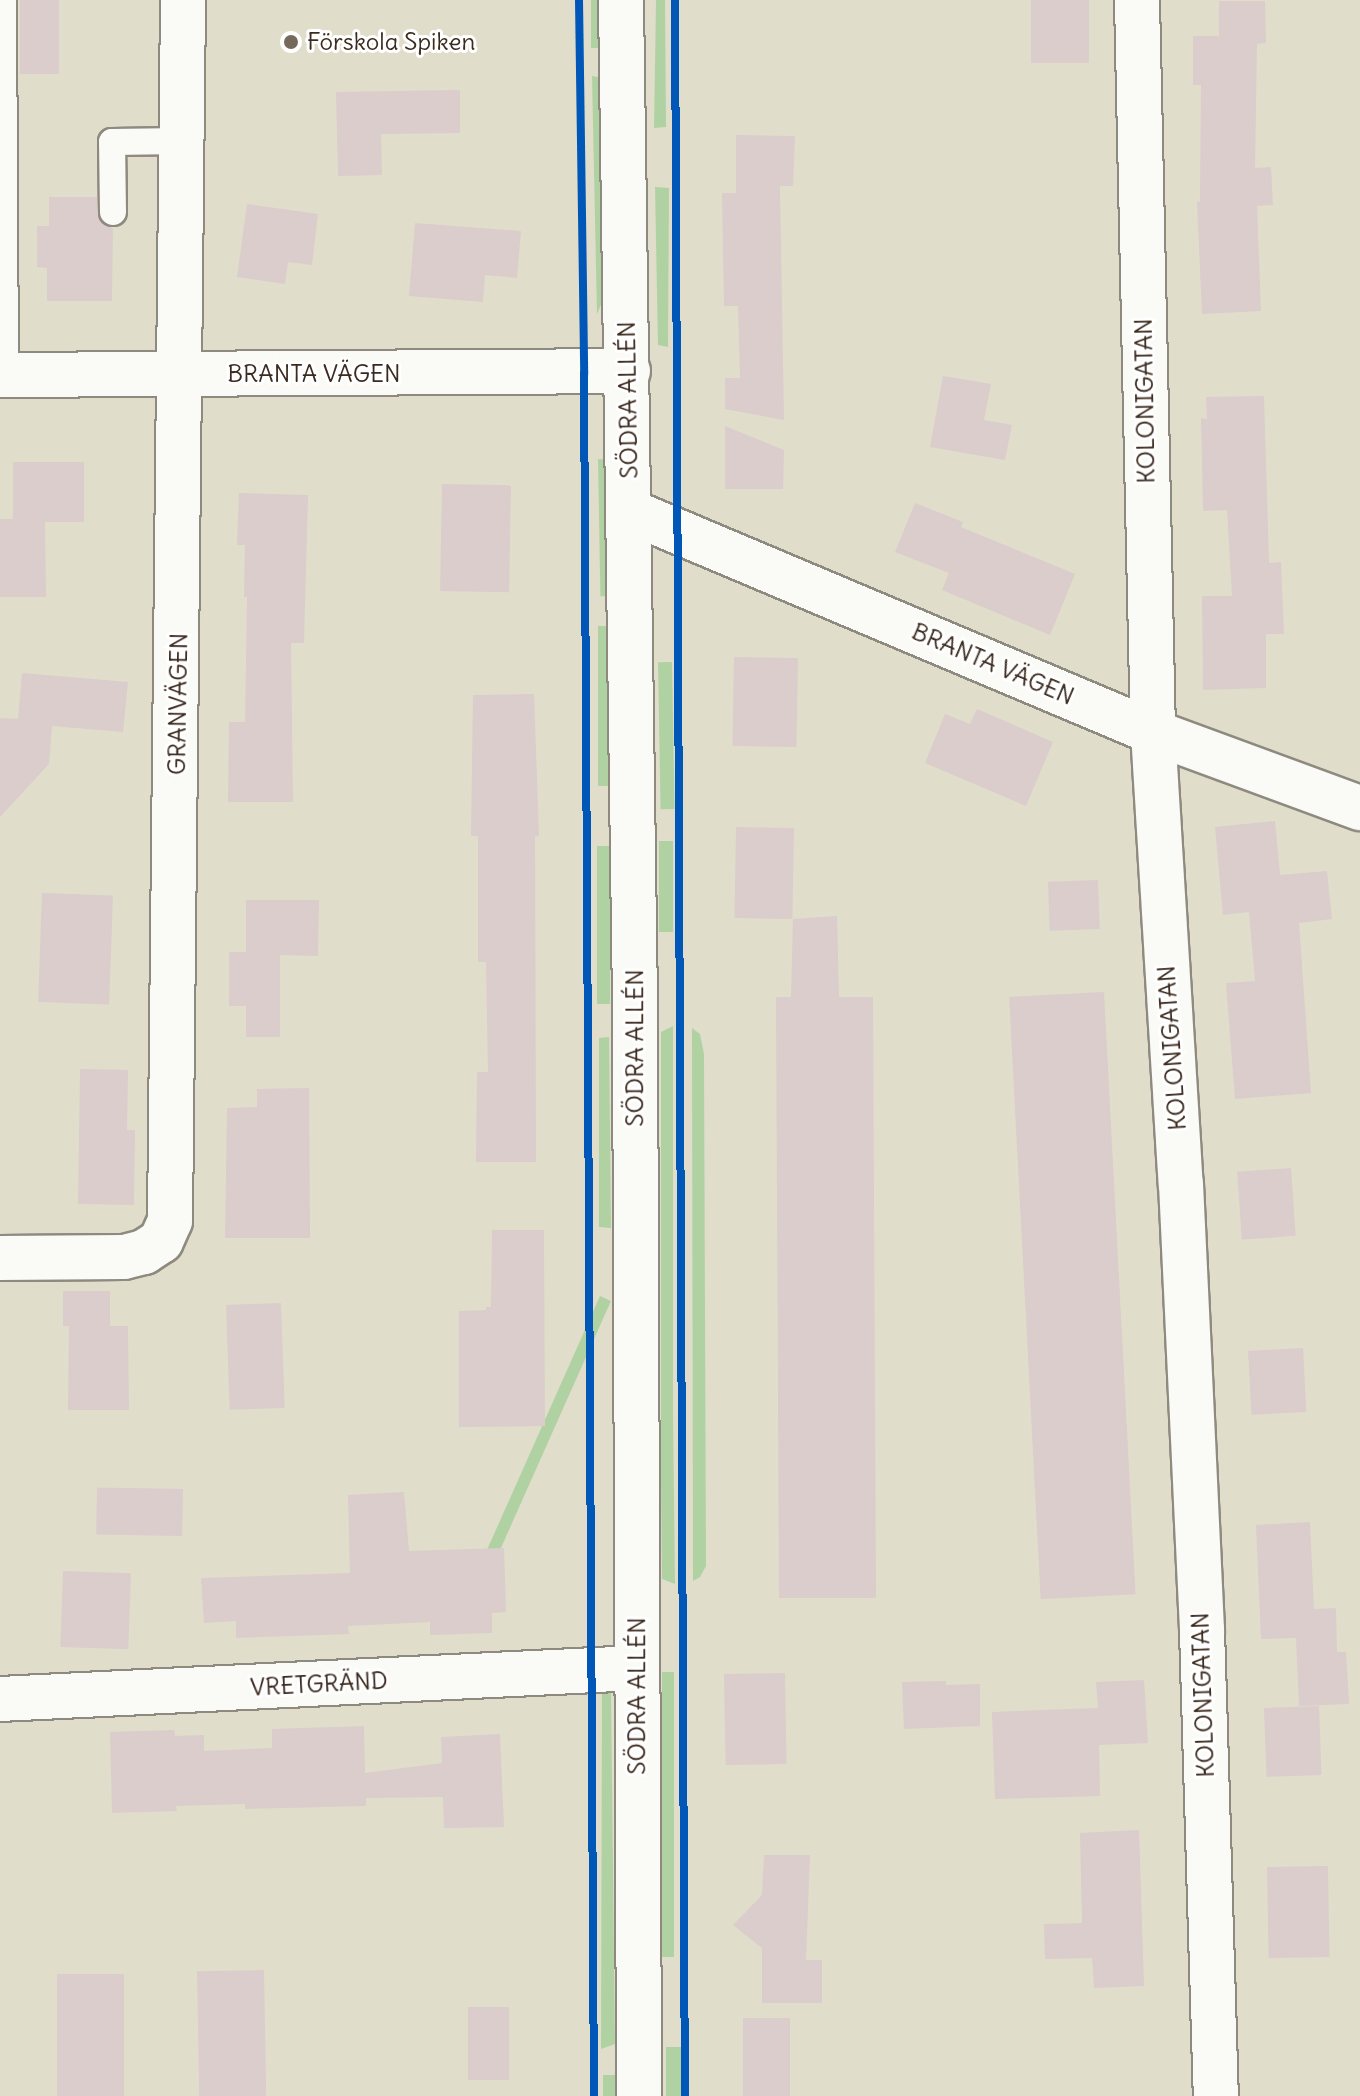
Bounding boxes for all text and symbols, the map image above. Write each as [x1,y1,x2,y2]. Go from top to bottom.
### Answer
place label: Förskola Spiken [307,28,475,56]
marker: Förskola Spiken [282,33,300,51]
street label: KOLONIGATAN [1129,318,1161,484]
street label: SÖDRA ALLÉN [612,321,644,479]
street label: BRANTA VÄGEN [227,360,401,388]
street label: BRANTA VÄGEN [908,617,1078,711]
street label: GRANVÄGEN [162,633,194,775]
street label: KOLONIGATAN [1152,965,1192,1131]
street label: SÖDRA ALLÉN [621,969,649,1127]
street label: KOLONIGATAN [1186,1612,1220,1778]
street label: SÖDRA ALLÉN [623,1617,651,1775]
street label: VRETGRÄND [249,1666,389,1702]

